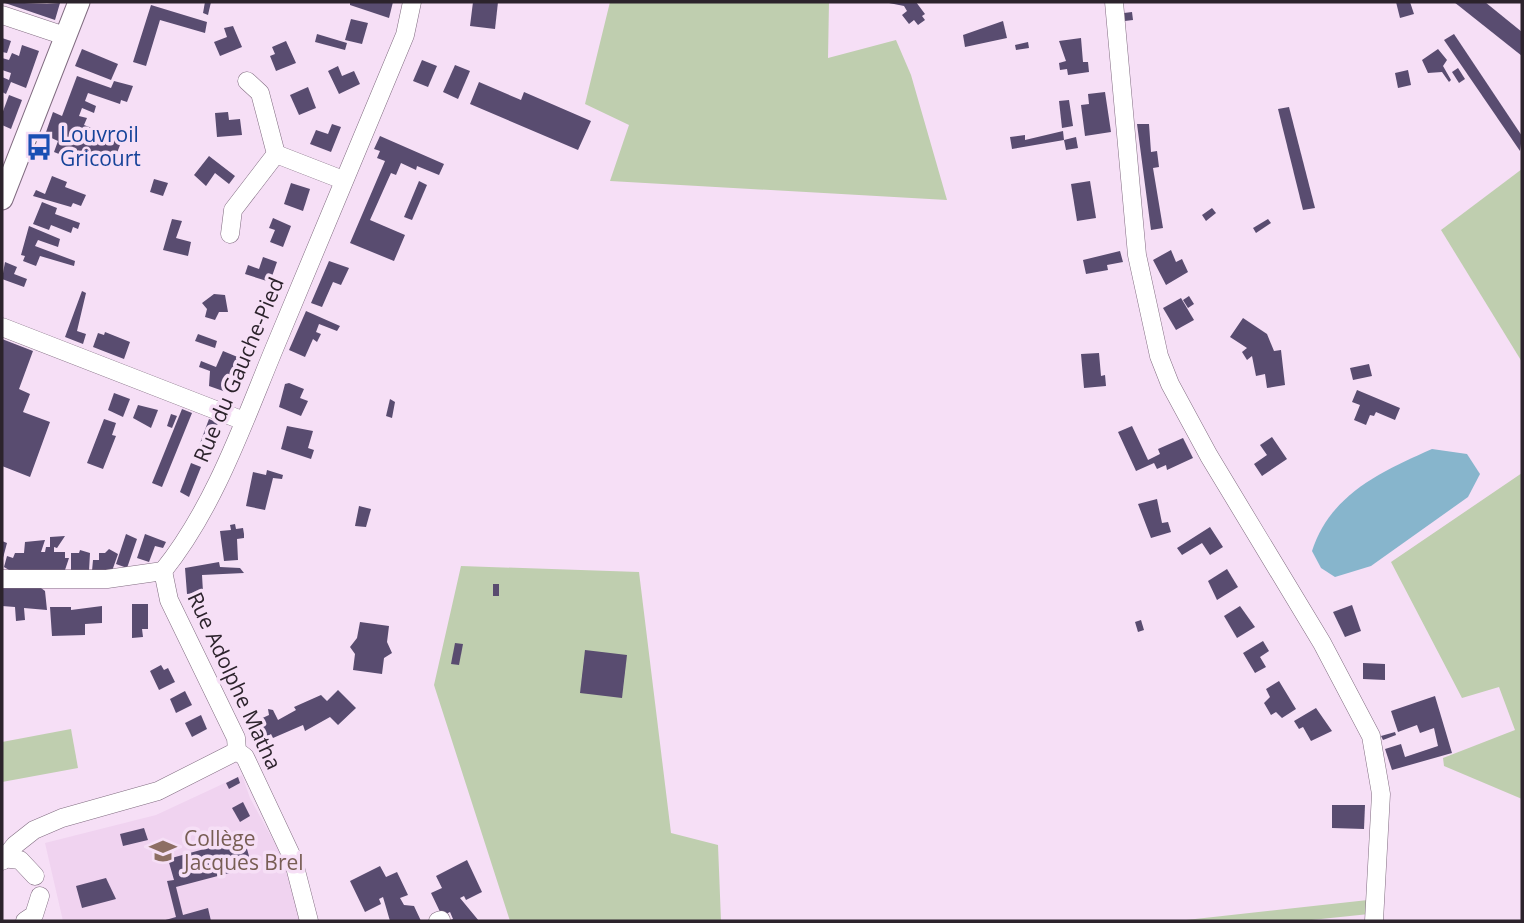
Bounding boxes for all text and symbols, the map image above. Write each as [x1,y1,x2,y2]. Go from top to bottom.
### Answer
place label: Louvroil Gricourt [60,120,141,172]
bus stop icon: Louvroil Gricourt [24,132,54,162]
street label: Rue du Gauche-Pied [186,273,290,466]
street label: Rue Adolphe Matha [181,587,288,774]
place label: Collège Jacques Brel [182,824,304,876]
school or university icon: Collège Jacques Brel [148,836,178,866]

